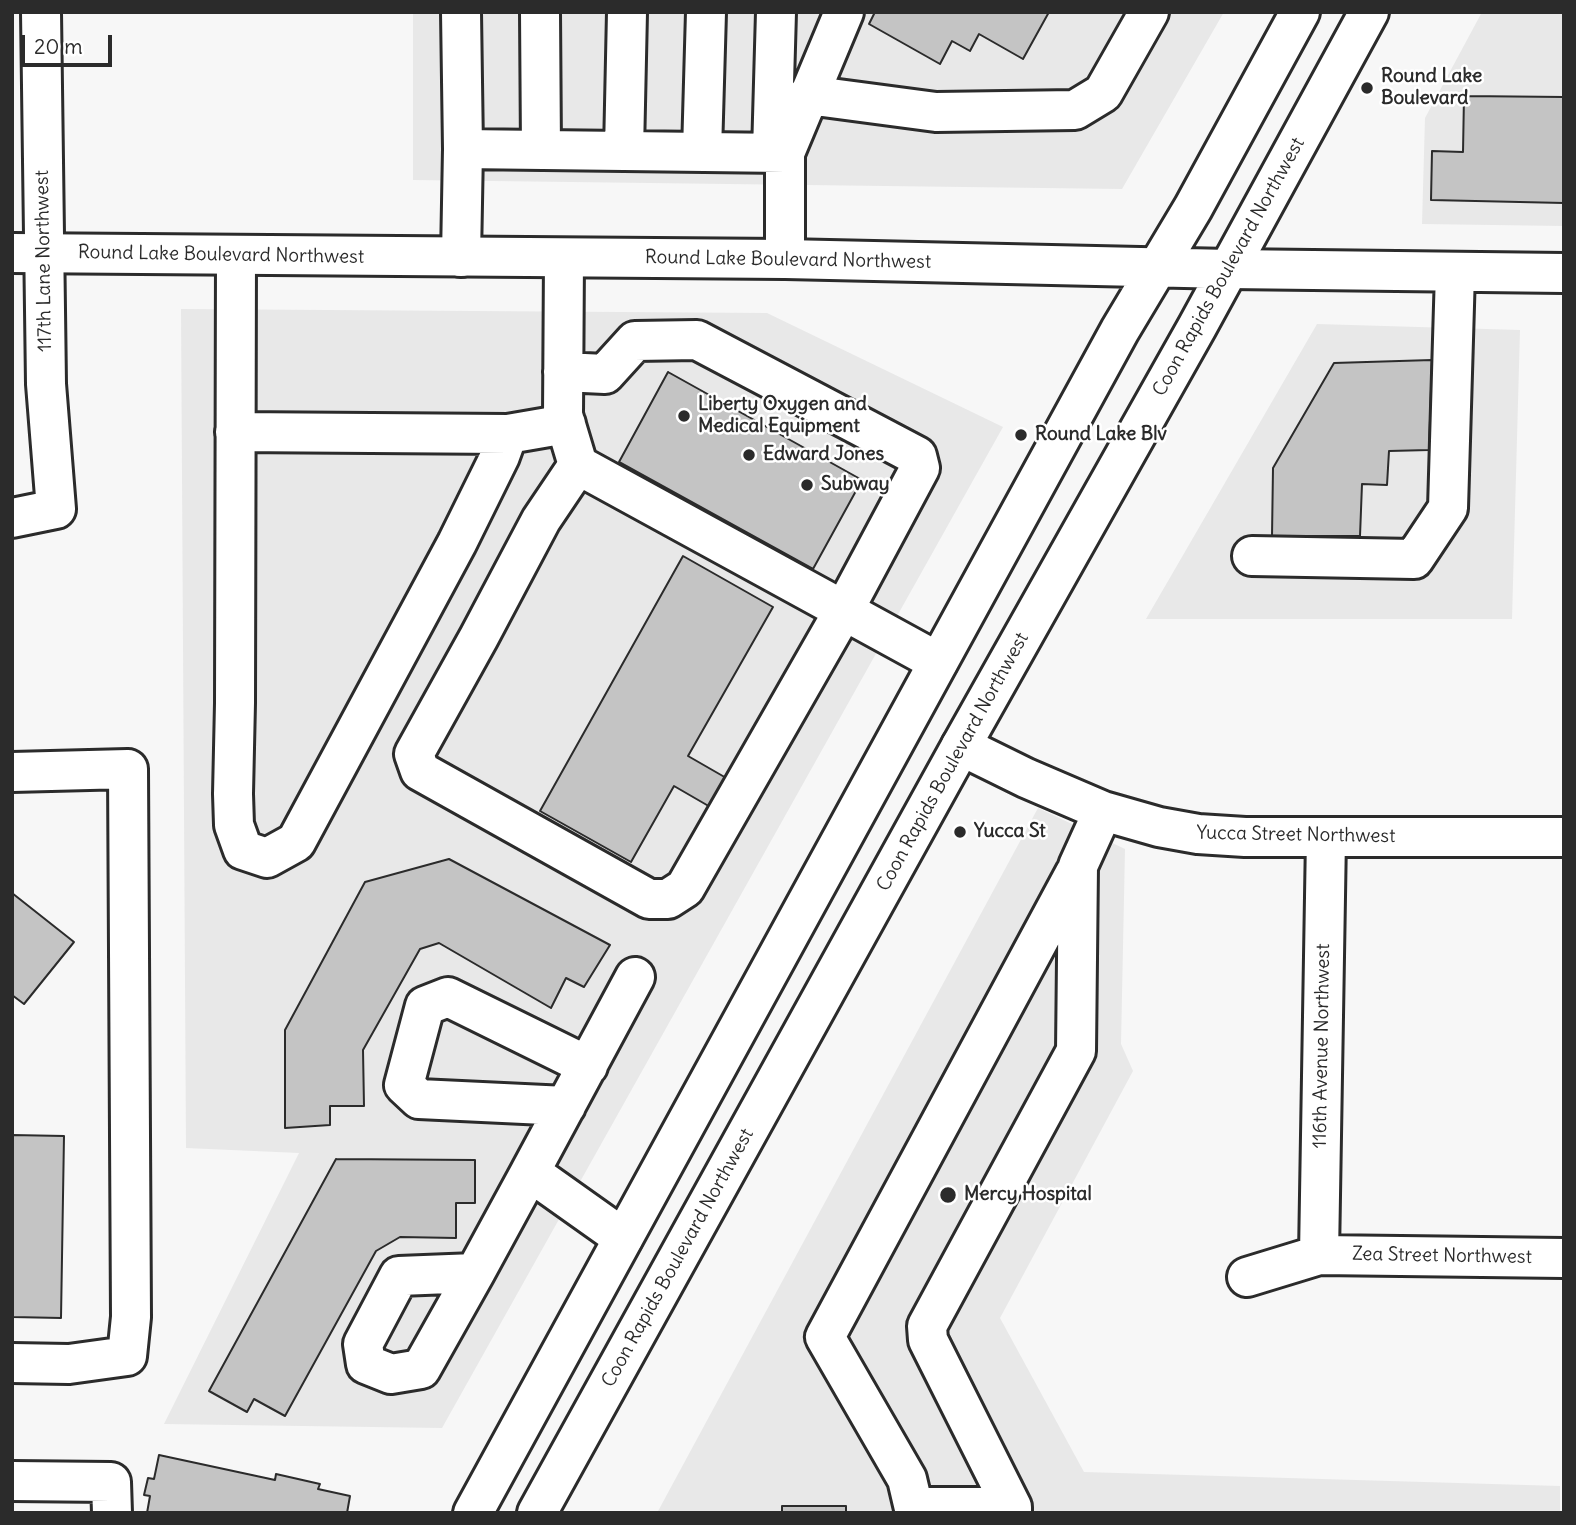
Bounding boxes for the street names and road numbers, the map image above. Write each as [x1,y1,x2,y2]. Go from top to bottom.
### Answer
street label: Coon Rapids Boulevard Northwest [1148,134,1310,400]
street label: 117th Lane Northwest [31,170,57,352]
street label: Round Lake Boulevard Northwest [78,241,364,269]
street label: Round Lake Boulevard Northwest [645,246,931,274]
street label: Coon Rapids Boulevard Northwest [872,629,1034,895]
street label: Yucca Street Northwest [1196,822,1396,848]
street label: 116th Avenue Northwest [1309,943,1335,1149]
street label: Coon Rapids Boulevard Northwest [597,1125,759,1391]
street label: Zea Street Northwest [1352,1243,1532,1269]

